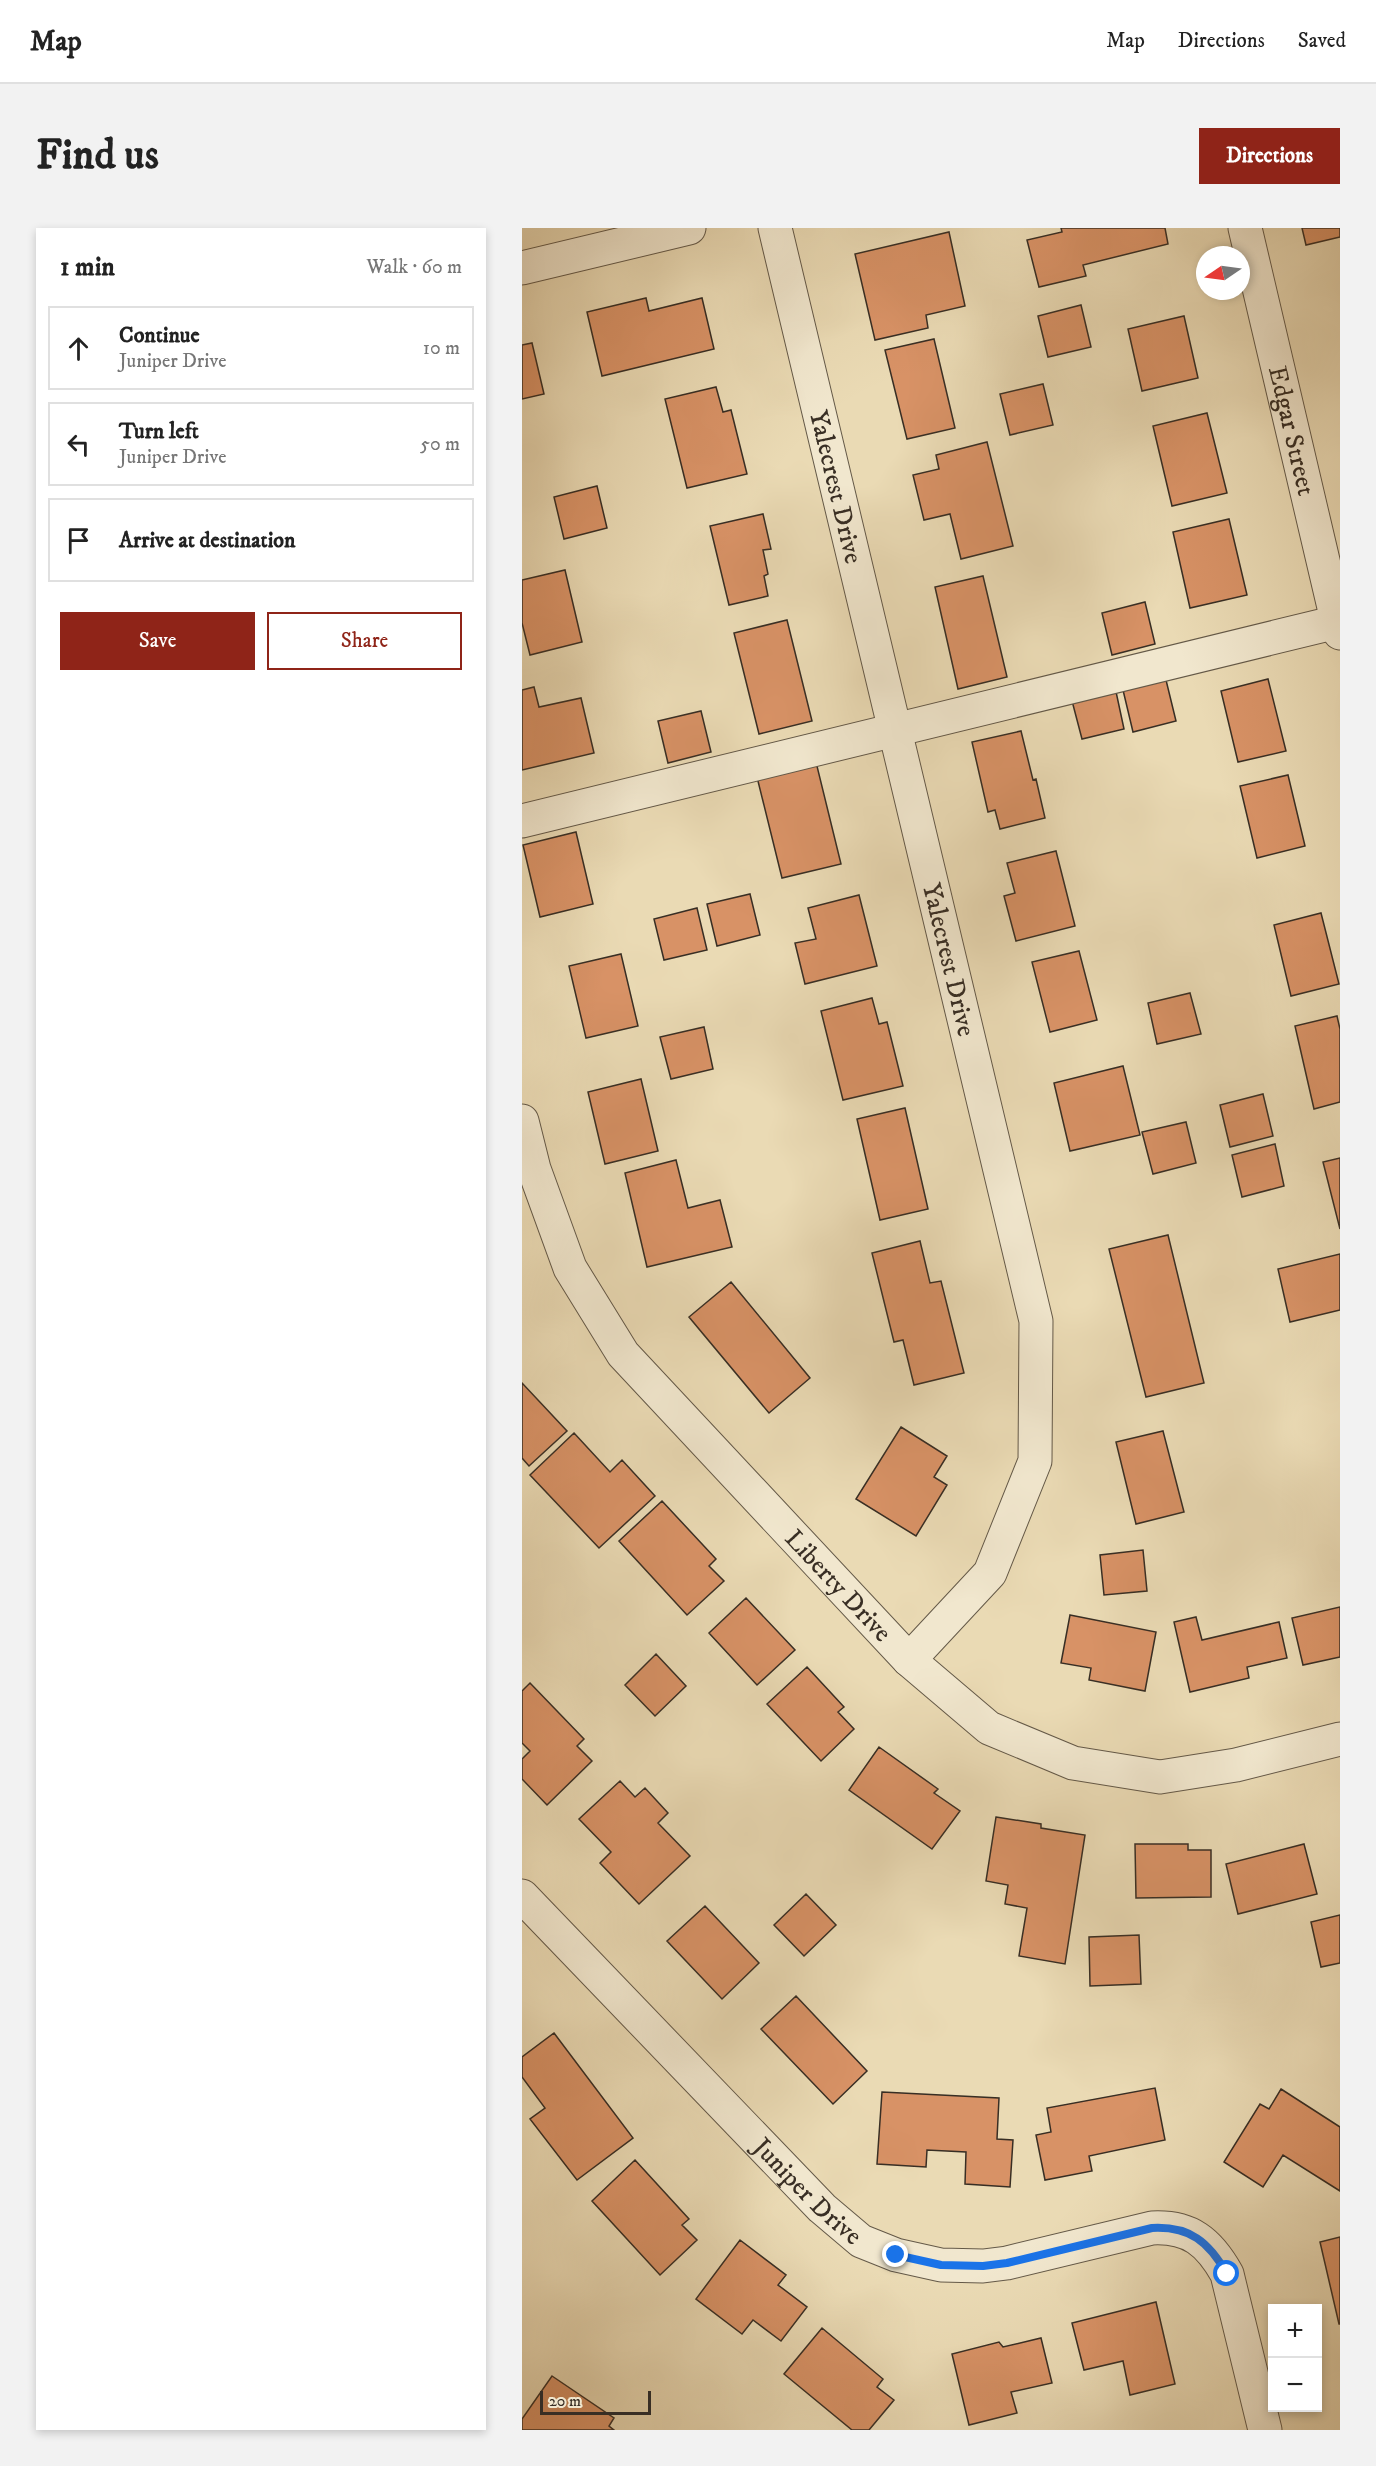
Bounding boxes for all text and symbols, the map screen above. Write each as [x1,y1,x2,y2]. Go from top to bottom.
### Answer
text: Map [30,24,82,59]
text: Map [1106,28,1145,54]
text: Directions [1178,28,1265,54]
text: Saved [1298,28,1346,54]
button: Directions [1199,128,1340,184]
text: Find us [36,130,159,182]
north arrow [1196,246,1250,300]
text: 1 min [60,251,115,284]
text: Walk · 60 m [367,255,462,280]
text: Continue [119,322,200,349]
icon: ahead [62,332,95,365]
text: 10 m [423,336,460,361]
text: Juniper Drive [119,349,226,374]
street label: Edgar Street [1260,363,1322,499]
street label: Yalecrest Drive [801,407,870,567]
text: Turn left [119,418,199,445]
icon: left [62,428,95,461]
text: 50 m [420,432,460,457]
text: Juniper Drive [119,445,226,470]
icon: arrive [62,524,95,557]
text: Arrive at destination [119,527,296,554]
button: Save [60,612,255,670]
button: Share [267,612,462,670]
street label: Yalecrest Drive [914,880,982,1040]
street label: Liberty Drive [777,1523,898,1649]
street label: Juniper Drive [744,2130,868,2253]
route end [882,2241,908,2267]
route start [1213,2260,1239,2286]
map controls [1268,2304,1322,2412]
button: + [1268,2304,1322,2358]
button: − [1268,2358,1322,2412]
scale bar [540,2388,651,2416]
text: 20 m [549,2391,581,2411]

